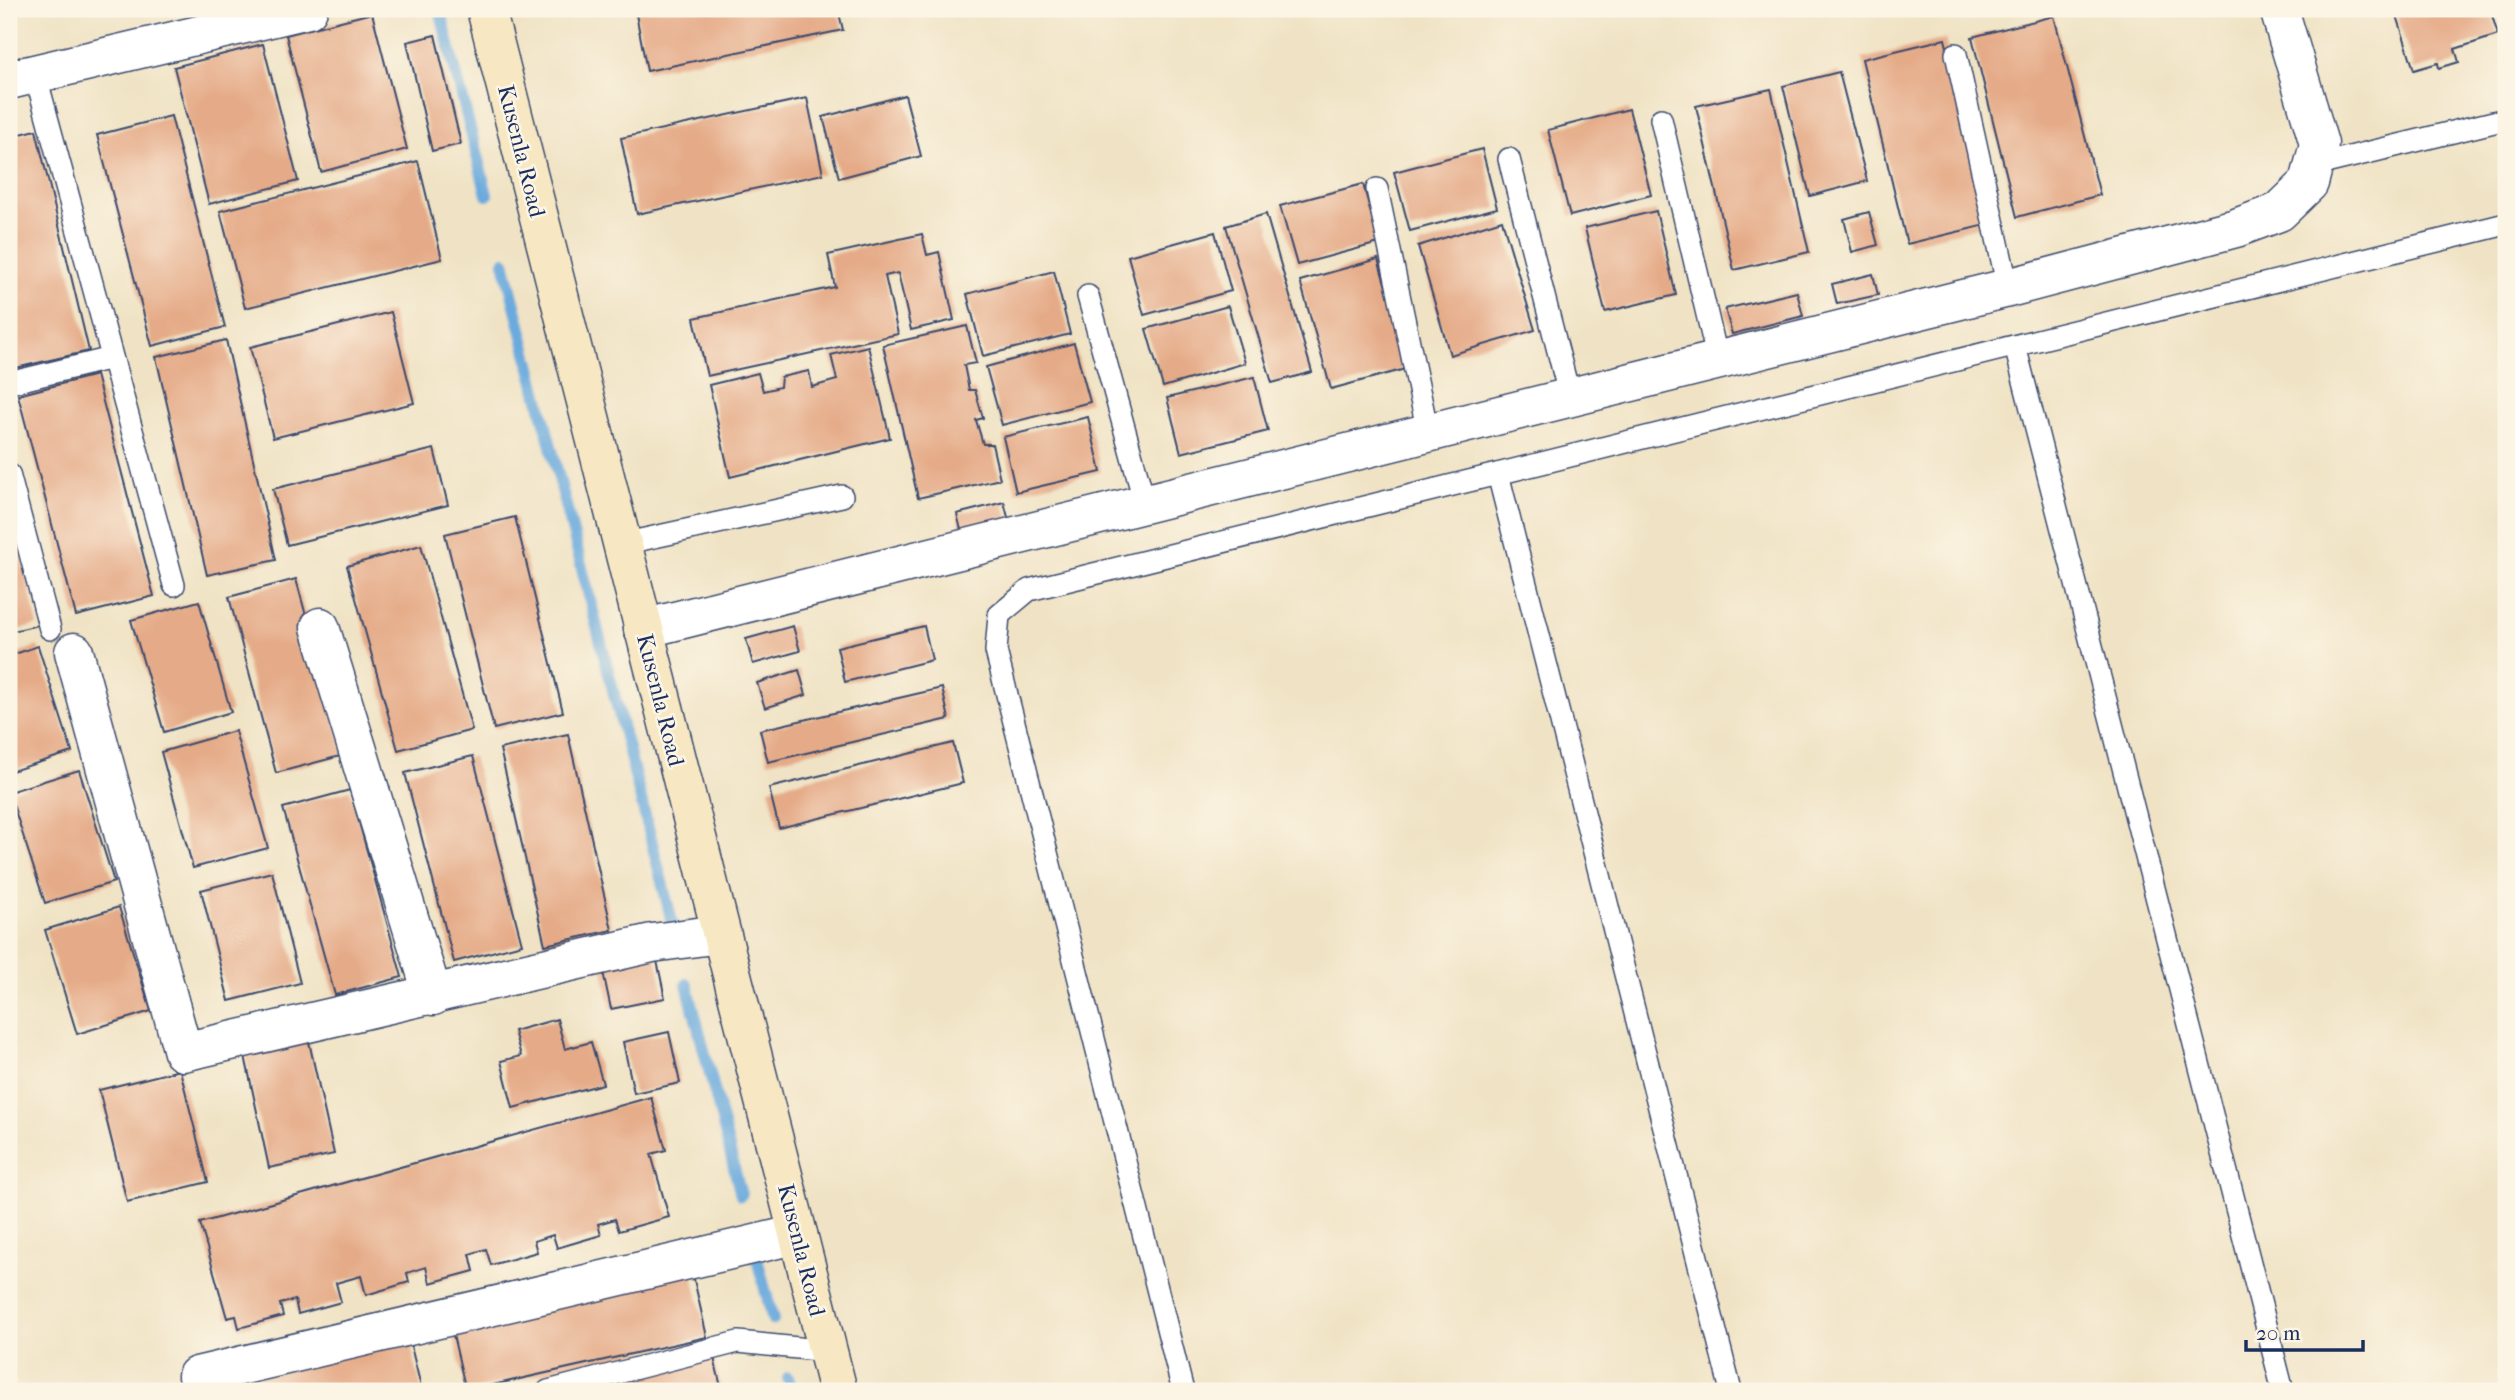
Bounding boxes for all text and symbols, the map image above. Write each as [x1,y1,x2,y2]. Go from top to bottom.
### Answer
street label: Kusenla Road [492,82,551,221]
street label: Kusenla Road [631,631,690,770]
street label: Kusenla Road [772,1181,831,1320]
scale bar [2246,1309,2363,1353]
text: 20 m [2256,1321,2301,1345]

